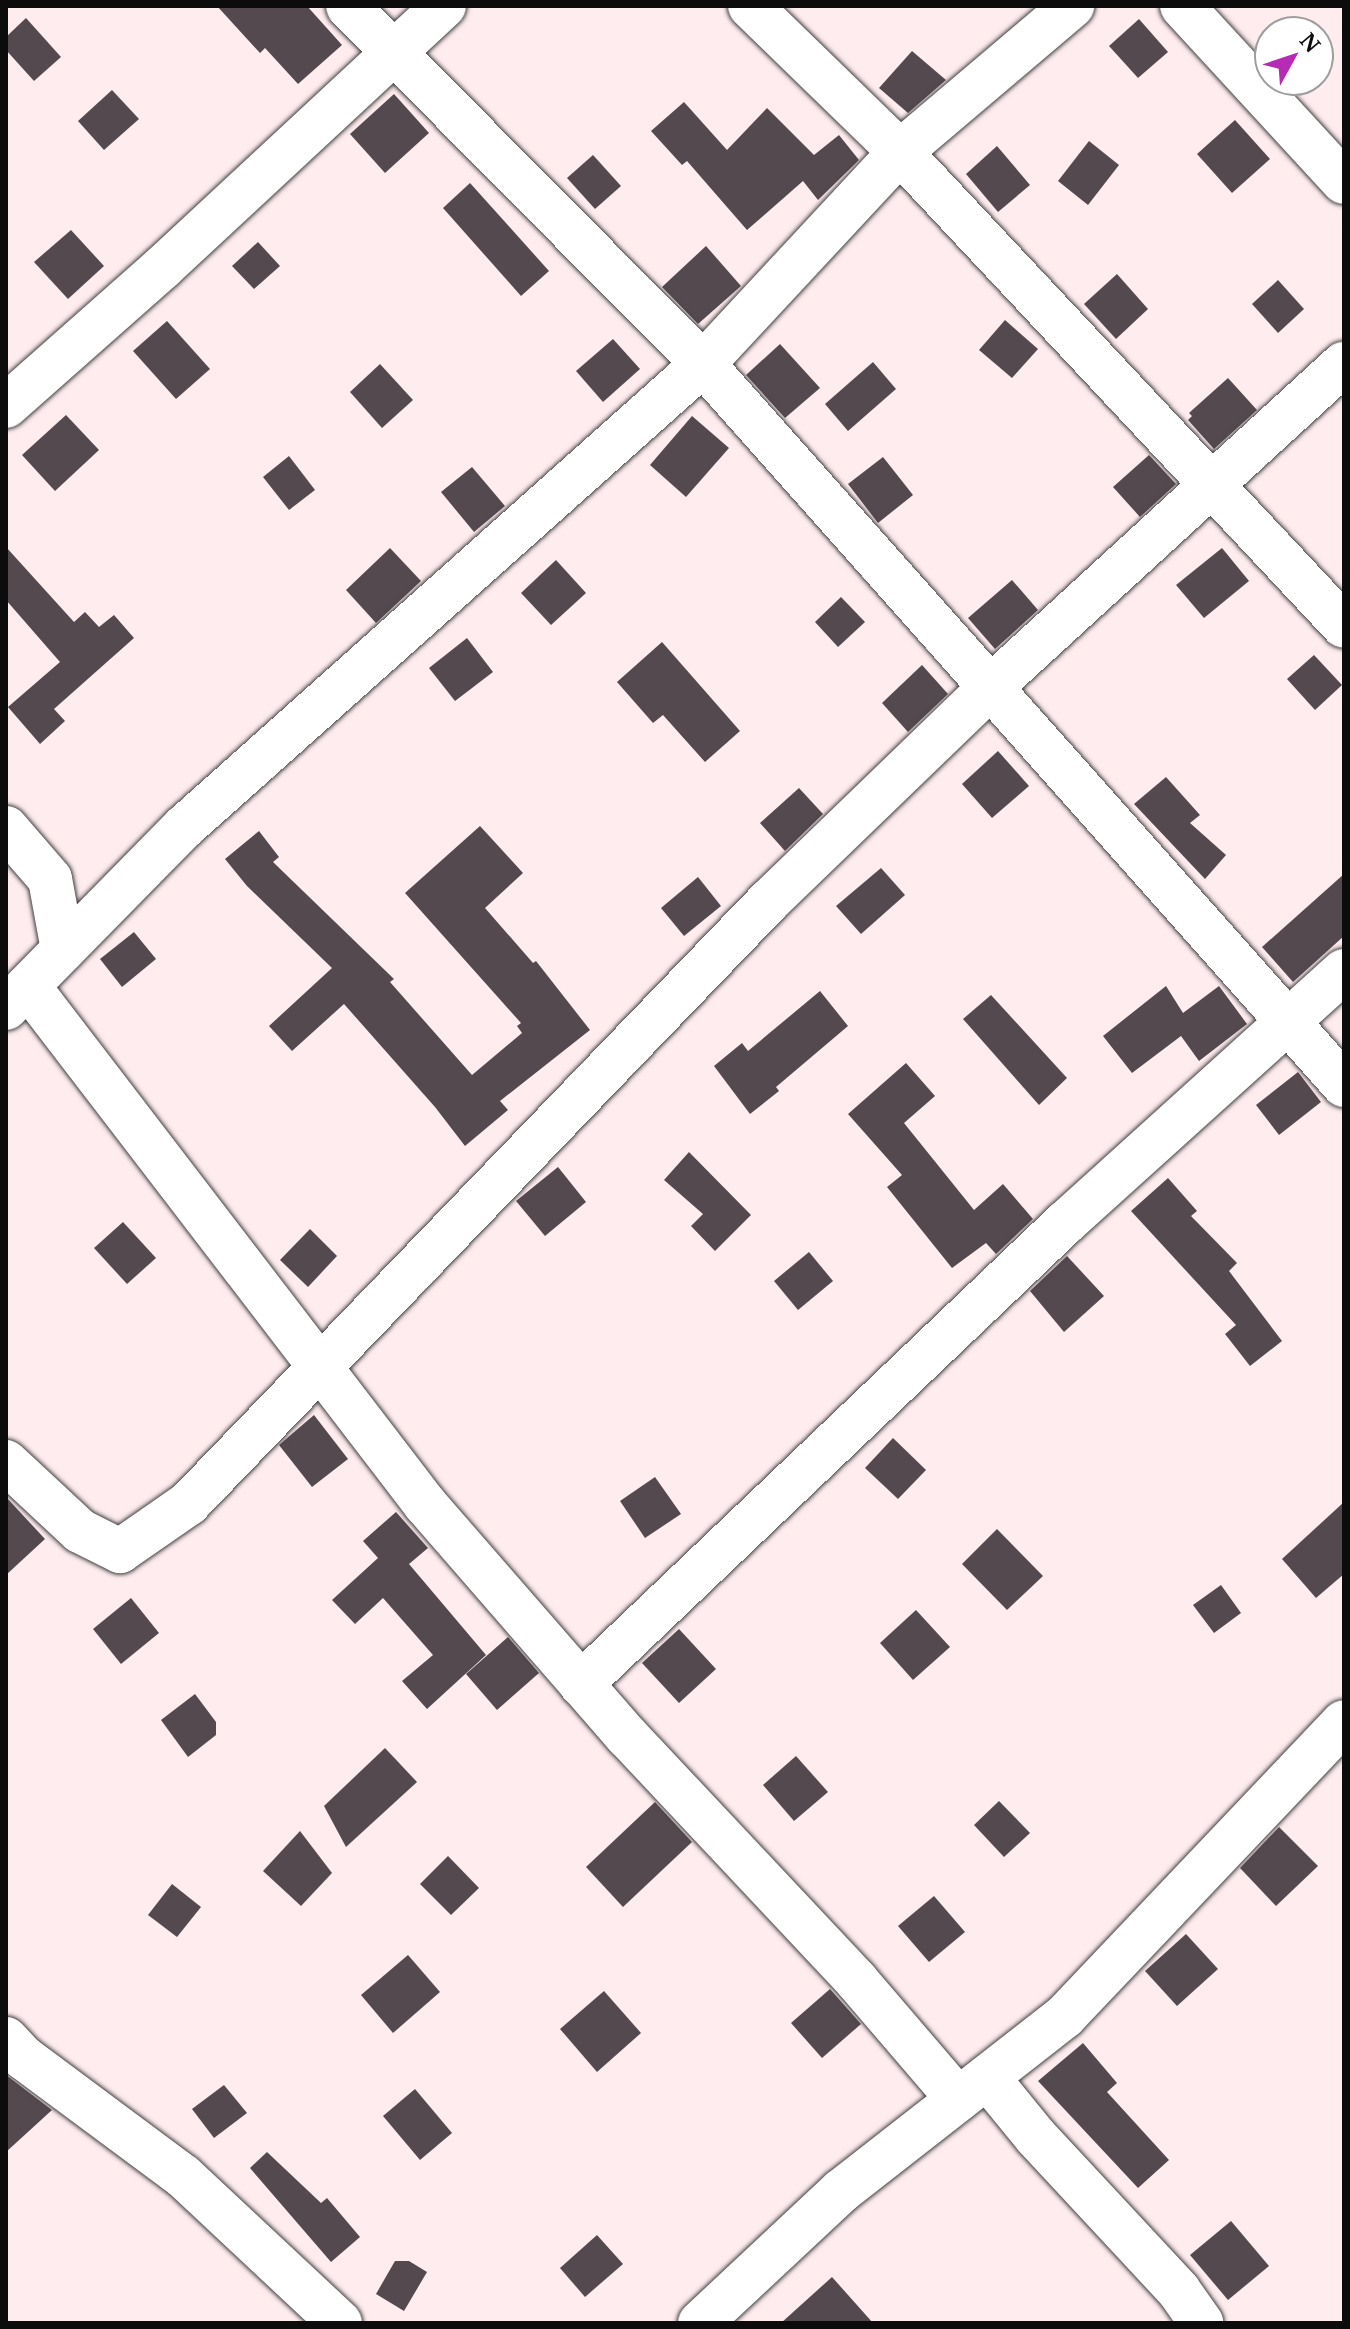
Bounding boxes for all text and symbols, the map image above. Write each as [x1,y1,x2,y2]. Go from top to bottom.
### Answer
north arrow [1254,16,1334,96]
text: N [1294,26,1328,58]

